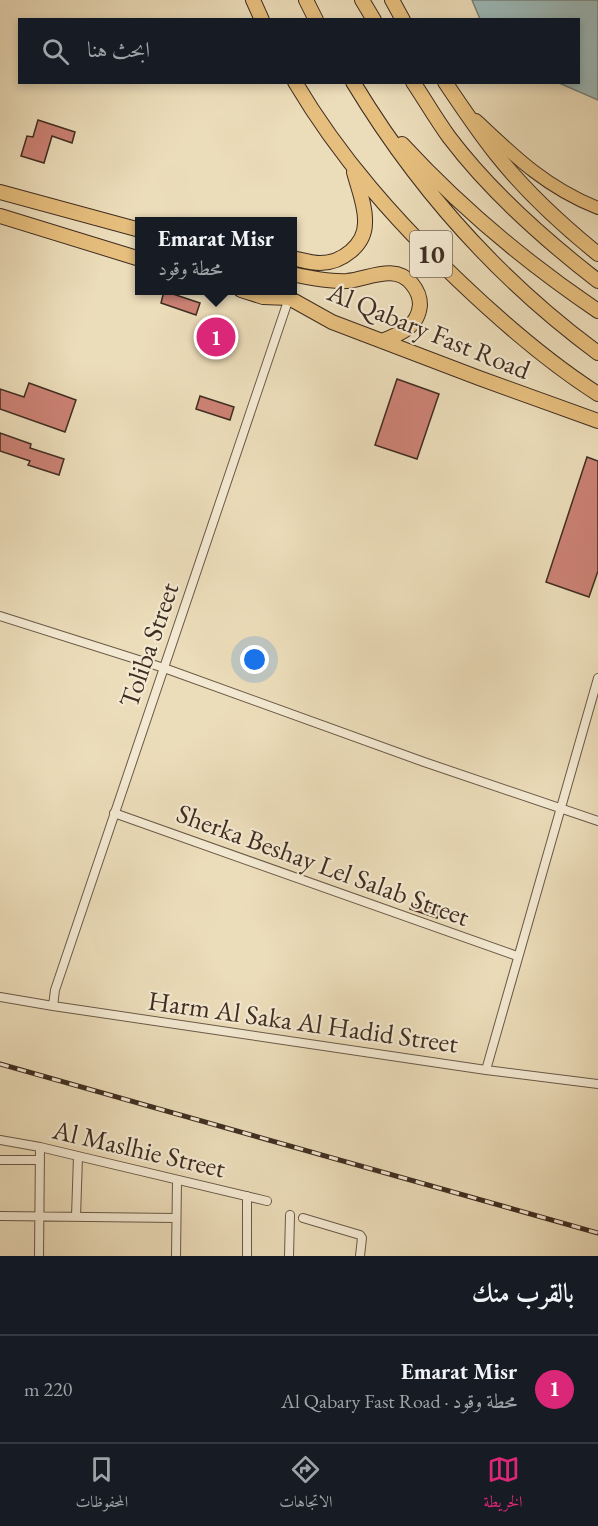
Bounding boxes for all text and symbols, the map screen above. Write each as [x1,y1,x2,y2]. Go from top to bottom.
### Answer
search box [18,18,580,84]
icon: search [39,35,72,68]
text: ابحث هنا [87,35,150,64]
popup [135,217,297,295]
text: Emarat Misr [158,224,274,253]
road number: 10 [410,231,452,277]
text: محطة وقود [158,255,223,281]
street label: Al Qabary Fast Road [322,274,536,387]
pin: 1 [196,314,236,360]
street label: Toliba Street [111,577,186,712]
your location [240,645,269,674]
street label: Sherka Beshay Lel Salab Street [172,795,475,934]
street label: Harm Al Saka Al Hadid Street [146,982,461,1061]
street label: Al Maslhie Street [48,1111,229,1185]
text: بالقرب منك [472,1276,574,1310]
text: Emarat Misr [401,1357,517,1386]
text: 220 m [24,1376,72,1402]
text: 1 [549,1376,560,1402]
text: محطة وقود · Al Qabary Fast Road [281,1388,517,1414]
tab: المحفوظات [76,1453,128,1517]
tab: الاتجاهات [279,1453,333,1517]
tab: الخريطة [484,1453,523,1517]

